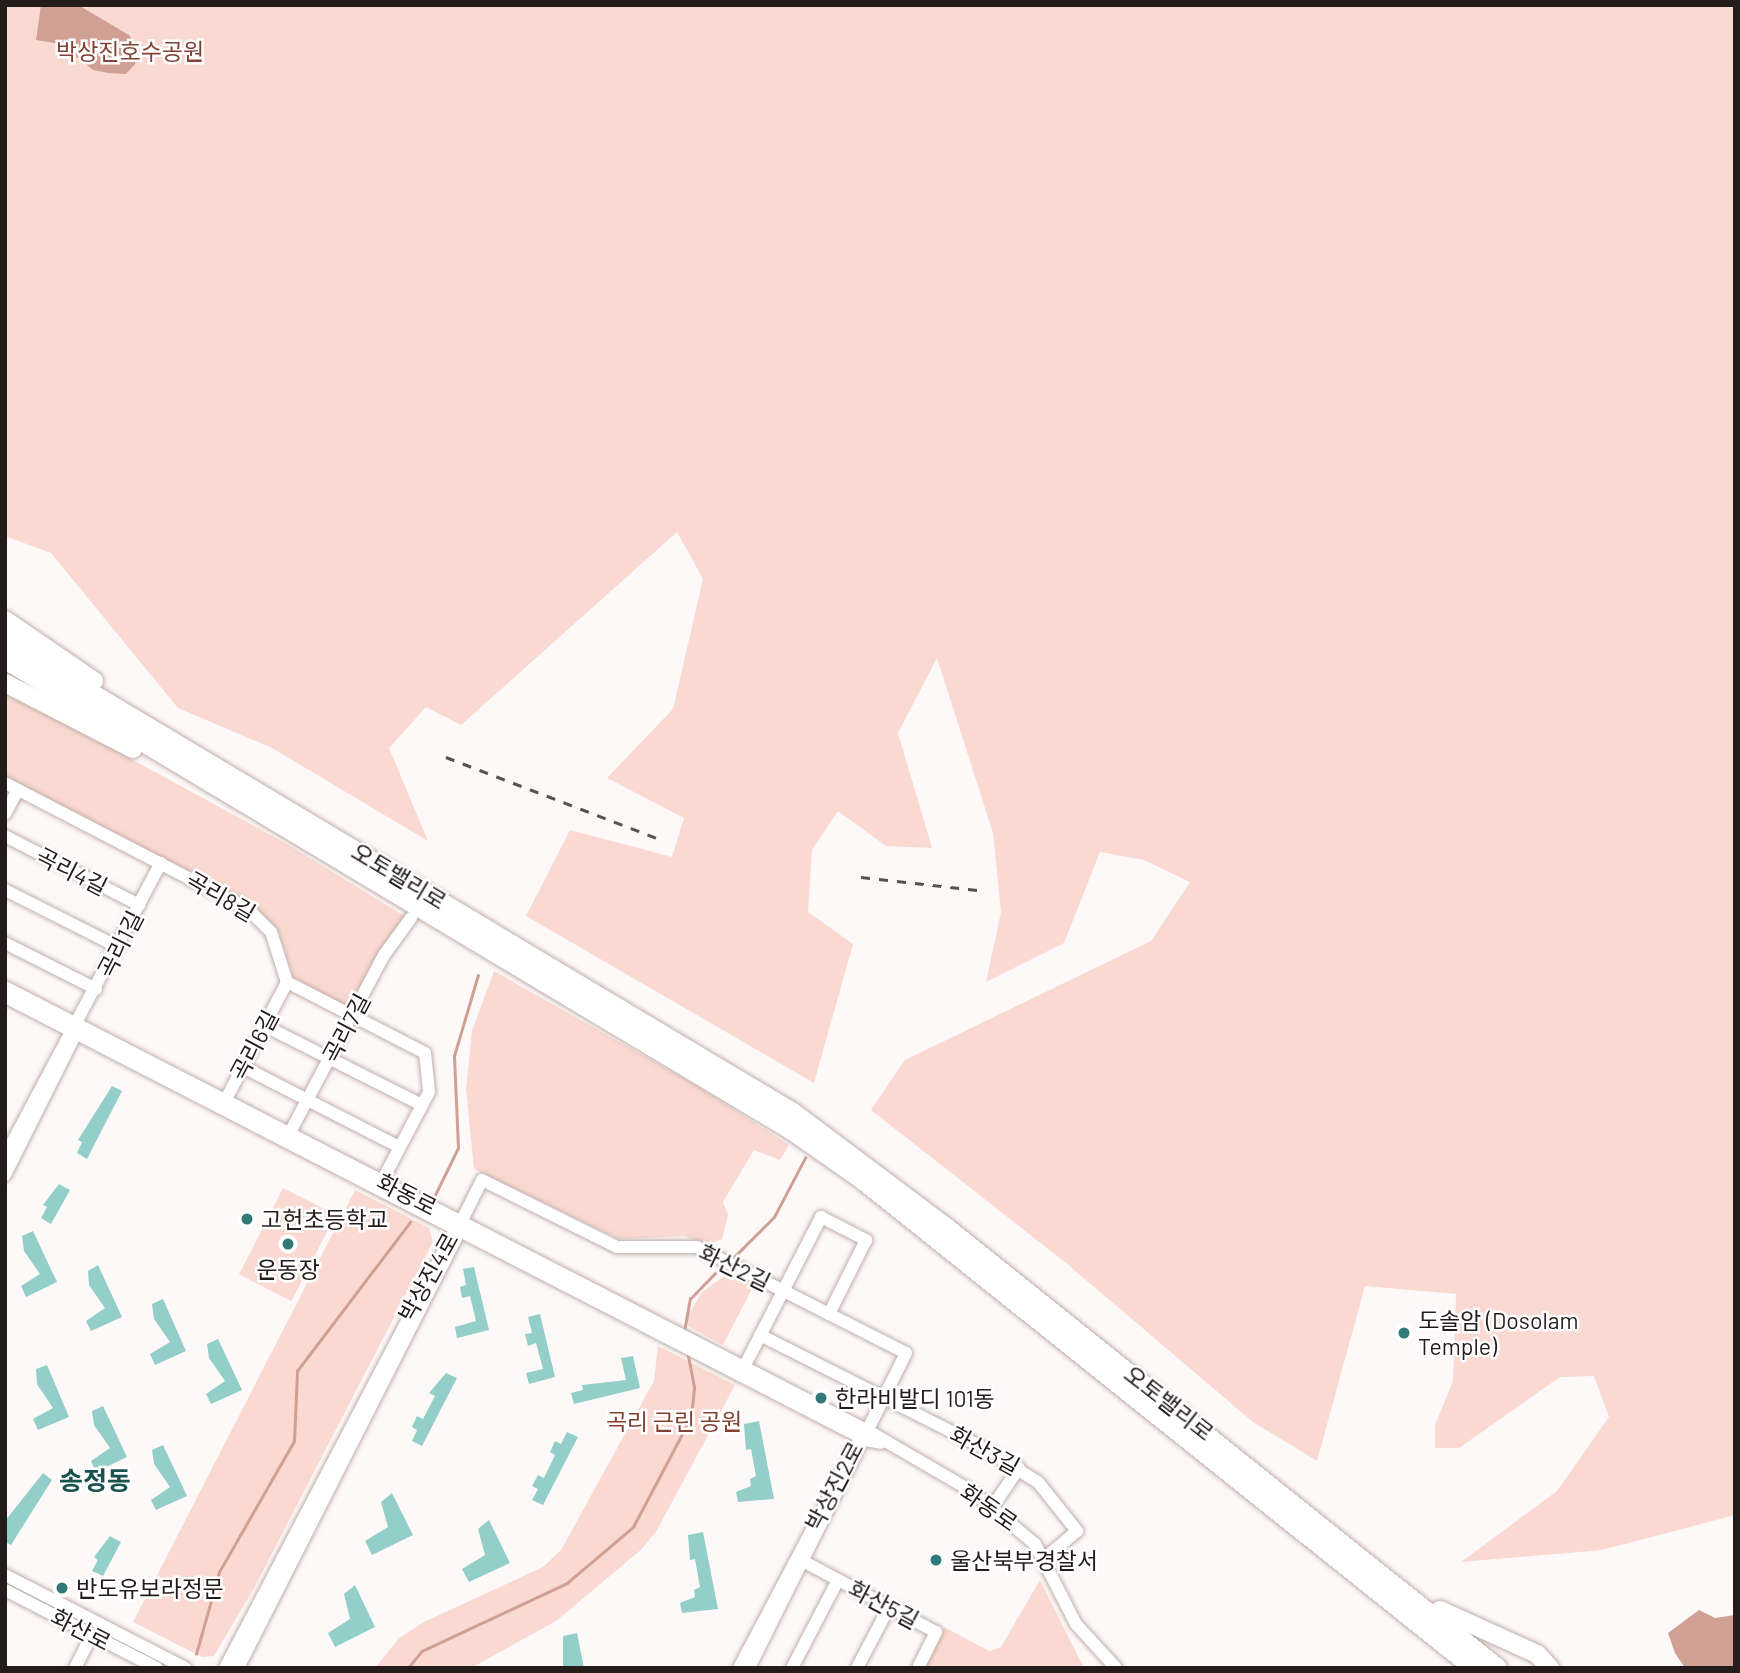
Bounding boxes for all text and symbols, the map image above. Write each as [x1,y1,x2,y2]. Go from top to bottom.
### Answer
park label: 박상진호수공원 [56,37,204,65]
street label: 오토밸리로 [347,837,451,915]
street label: 곡리4길 [32,841,112,901]
street label: 곡리8길 [181,865,261,927]
street label: 곡리1길 [91,906,149,982]
street label: 곡리7길 [316,989,376,1067]
street label: 곡리6길 [224,1005,284,1085]
street label: 화동로 [372,1167,442,1221]
place label: 고헌초등학교 [261,1205,388,1233]
marker: 고헌초등학교 [239,1211,255,1227]
street label: 박상진4로 [392,1228,464,1326]
marker: 운동장 [280,1236,296,1252]
street label: 화산2길 [695,1238,775,1296]
place label: 운동장 [256,1255,320,1283]
place label: 도솔암 (Dosolam Temple) [1418,1306,1578,1360]
marker: 도솔암 (Dosolam Temple) [1396,1325,1412,1341]
street label: 오토밸리로 [1119,1360,1219,1446]
place label: 한라비발디 101동 [835,1384,995,1412]
marker: 한라비발디 101동 [813,1390,829,1406]
park label: 곡리 근린 공원 [606,1407,742,1435]
street label: 화산3길 [945,1420,1025,1480]
street label: 박상진2로 [799,1437,869,1535]
district label: 송정동 [59,1464,131,1496]
street label: 화동로 [955,1477,1023,1537]
place label: 울산북부경찰서 [950,1546,1098,1574]
marker: 울산북부경찰서 [928,1552,944,1568]
place label: 반도유보라정문 [76,1574,224,1602]
street label: 화산5길 [844,1574,924,1634]
marker: 반도유보라정문 [54,1580,70,1596]
street label: 화산로 [46,1602,116,1656]

